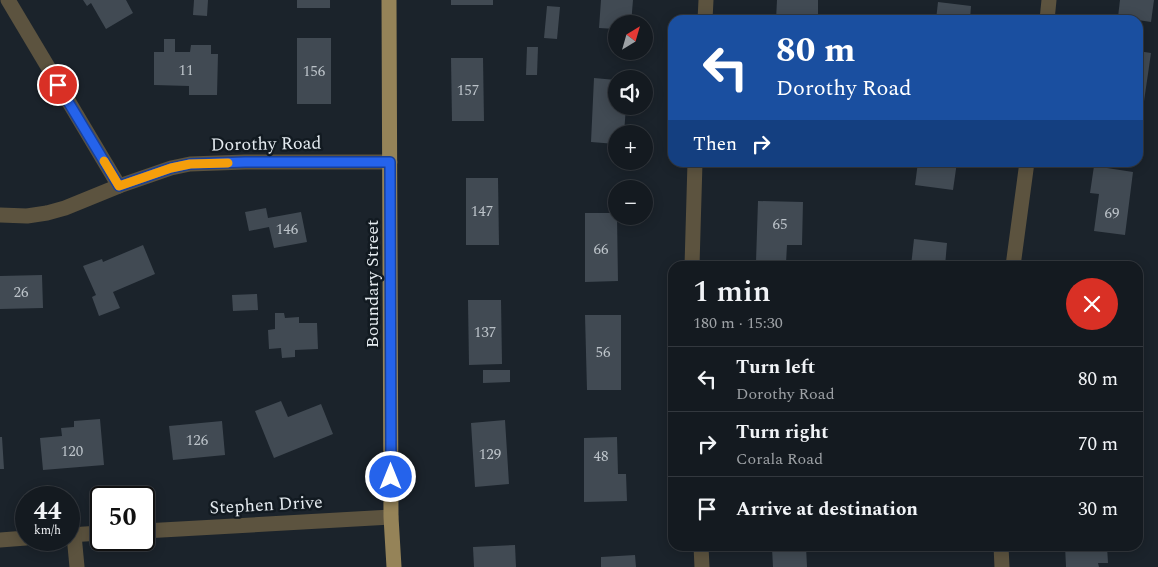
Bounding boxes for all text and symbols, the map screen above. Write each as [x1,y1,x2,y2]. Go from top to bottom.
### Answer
north arrow [608,15,652,60]
map controls [608,15,653,225]
text: 80 m [776,24,856,77]
icon: left [693,35,758,100]
house number: 11 [178,59,194,82]
house number: 156 [303,60,326,83]
pin [37,64,79,106]
button: sound [608,70,653,115]
icon: arrive [44,71,72,99]
text: Dorothy Road [776,72,912,105]
house number: 157 [457,79,479,102]
button: + [608,125,653,170]
street label: Dorothy Road [210,130,322,158]
text: Then [693,130,737,159]
icon: right [747,130,775,158]
button: − [608,180,653,225]
house number: 147 [471,200,493,223]
house number: 69 [1104,202,1120,225]
house number: 65 [772,213,788,236]
house number: 146 [276,218,299,241]
street label: Boundary Street [359,220,386,348]
house number: 66 [593,238,609,261]
text: 1 min [693,269,771,315]
button: close [1066,278,1118,330]
house number: 26 [13,281,29,304]
text: 180 m · 15:30 [693,311,783,335]
house number: 137 [474,321,496,344]
house number: 56 [595,341,611,364]
text: Turn left [736,353,815,382]
icon: left [693,365,721,393]
text: 80 m [1078,365,1118,394]
text: Dorothy Road [736,382,835,406]
text: Turn right [736,418,829,447]
house number: 126 [186,429,209,452]
icon: right [693,430,721,458]
text: 70 m [1078,430,1118,459]
house number: 120 [61,440,83,463]
house number: 129 [479,443,501,466]
house number: 48 [593,445,609,468]
text: Corala Road [736,447,823,471]
position arrow [364,450,416,502]
speed limit sign: 50 [90,486,155,551]
street label: Stephen Drive [209,489,323,521]
text: 44 [33,493,62,531]
icon: arrive [693,495,721,523]
text: Arrive at destination [736,495,918,524]
text: 30 m [1078,495,1118,524]
text: km/h [34,521,61,540]

